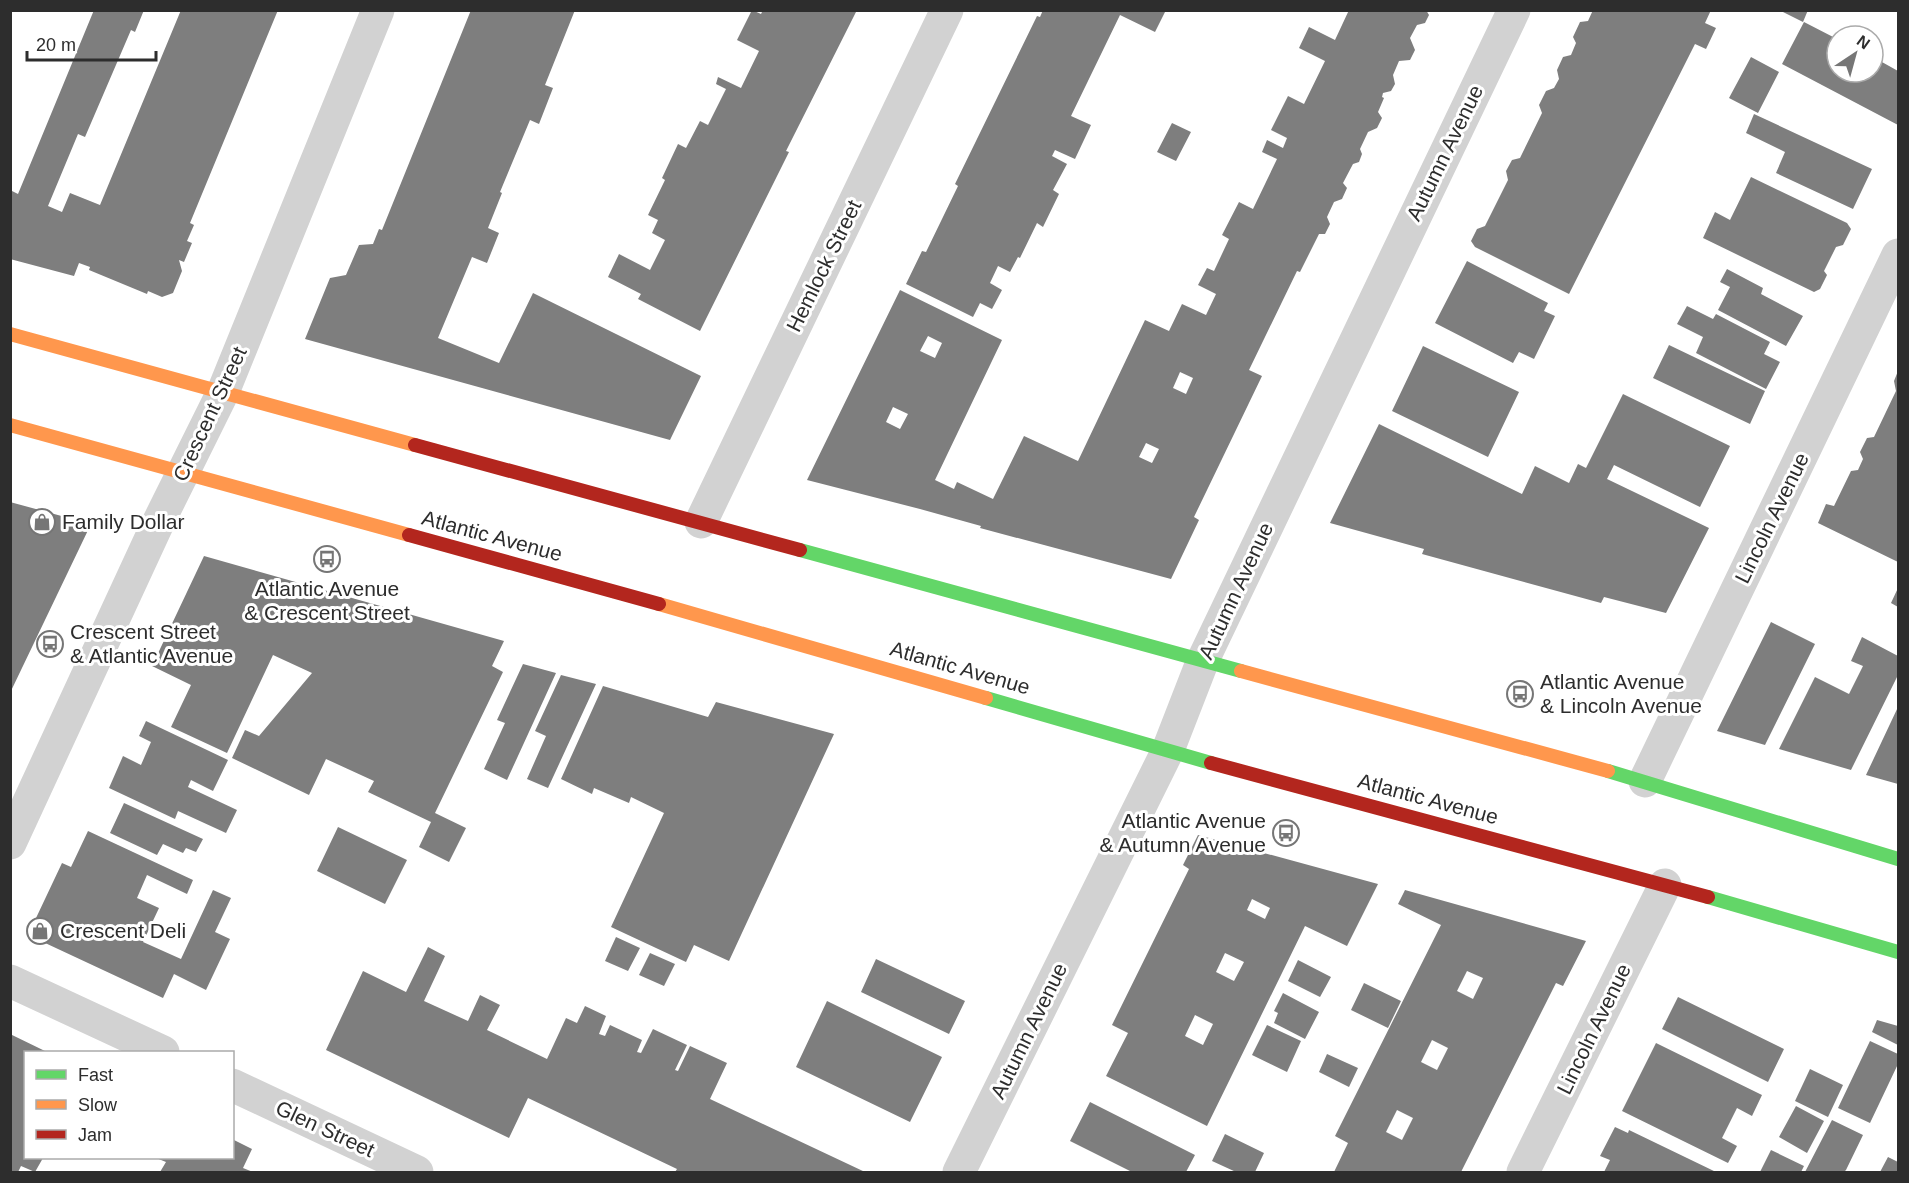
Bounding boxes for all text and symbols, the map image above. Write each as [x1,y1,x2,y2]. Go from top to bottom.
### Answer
scale bar [27,24,156,62]
north arrow [1825,24,1885,84]
text: N [1854,32,1873,53]
text: 20 m [36,35,76,55]
street label: Autumn Avenue [1402,81,1487,224]
street label: Hemlock Street [782,196,865,335]
street label: Crescent Street [168,343,251,485]
street label: Lincoln Avenue [1730,449,1813,587]
street label: Atlantic Avenue [419,506,565,565]
shop icon: Family Dollar [27,507,57,537]
place label: Family Dollar [62,510,185,533]
street label: Autumn Avenue [1194,519,1277,663]
bus stop icon: Atlantic Avenue & Crescent Street [312,544,342,574]
place label: Atlantic Avenue & Crescent Street [244,577,410,624]
place label: Crescent Street & Atlantic Avenue [70,620,233,667]
bus stop icon: Crescent Street & Atlantic Avenue [35,629,65,659]
street label: Atlantic Avenue [888,637,1033,698]
place label: Atlantic Avenue & Lincoln Avenue [1540,670,1702,717]
bus stop icon: Atlantic Avenue & Lincoln Avenue [1505,679,1535,709]
street label: Atlantic Avenue [1355,769,1501,828]
place label: Atlantic Avenue & Autumn Avenue [1099,809,1266,856]
bus stop icon: Atlantic Avenue & Autumn Avenue [1271,818,1301,848]
shop icon: Crescent Deli [25,916,55,946]
place label: Crescent Deli [60,919,186,942]
street label: Autumn Avenue [986,959,1071,1102]
street label: Lincoln Avenue [1552,960,1635,1098]
legend [24,1051,234,1159]
text: Fast [78,1065,113,1085]
text: Slow [78,1095,118,1115]
street label: Glen Street [272,1096,378,1161]
text: Jam [78,1125,112,1145]

